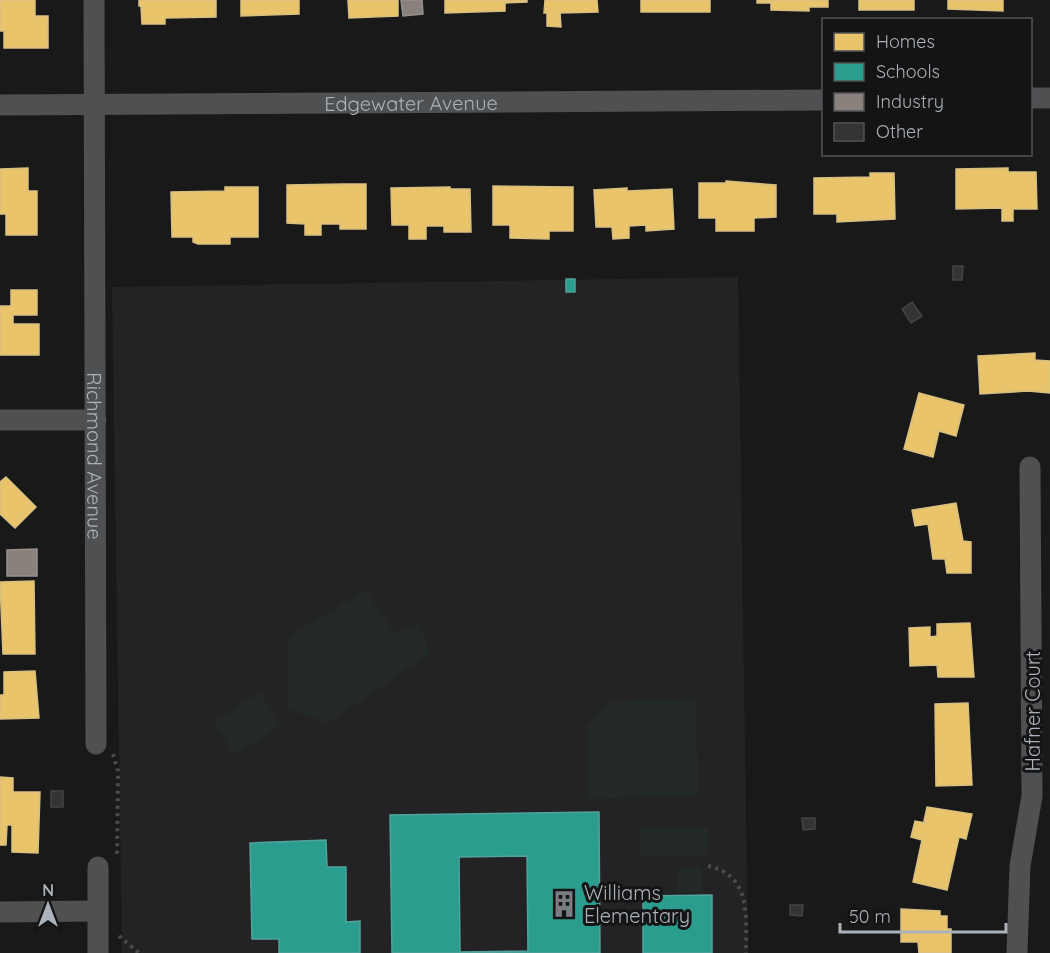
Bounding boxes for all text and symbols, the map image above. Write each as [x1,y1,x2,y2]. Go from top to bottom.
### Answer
legend [822,18,1032,156]
text: Homes [876,30,935,53]
text: Schools [876,60,940,83]
street label: Edgewater Avenue [324,89,498,116]
text: Industry [876,90,944,113]
text: Other [876,120,923,143]
street label: Richmond Avenue [83,372,108,540]
street label: Hafner Court [1020,650,1045,771]
north arrow [18,875,78,935]
text: N [42,880,54,900]
place label: Williams Elementary [584,880,690,928]
building icon: Williams Elementary [549,889,579,919]
scale bar [840,896,1006,934]
text: 50 m [849,905,891,928]

